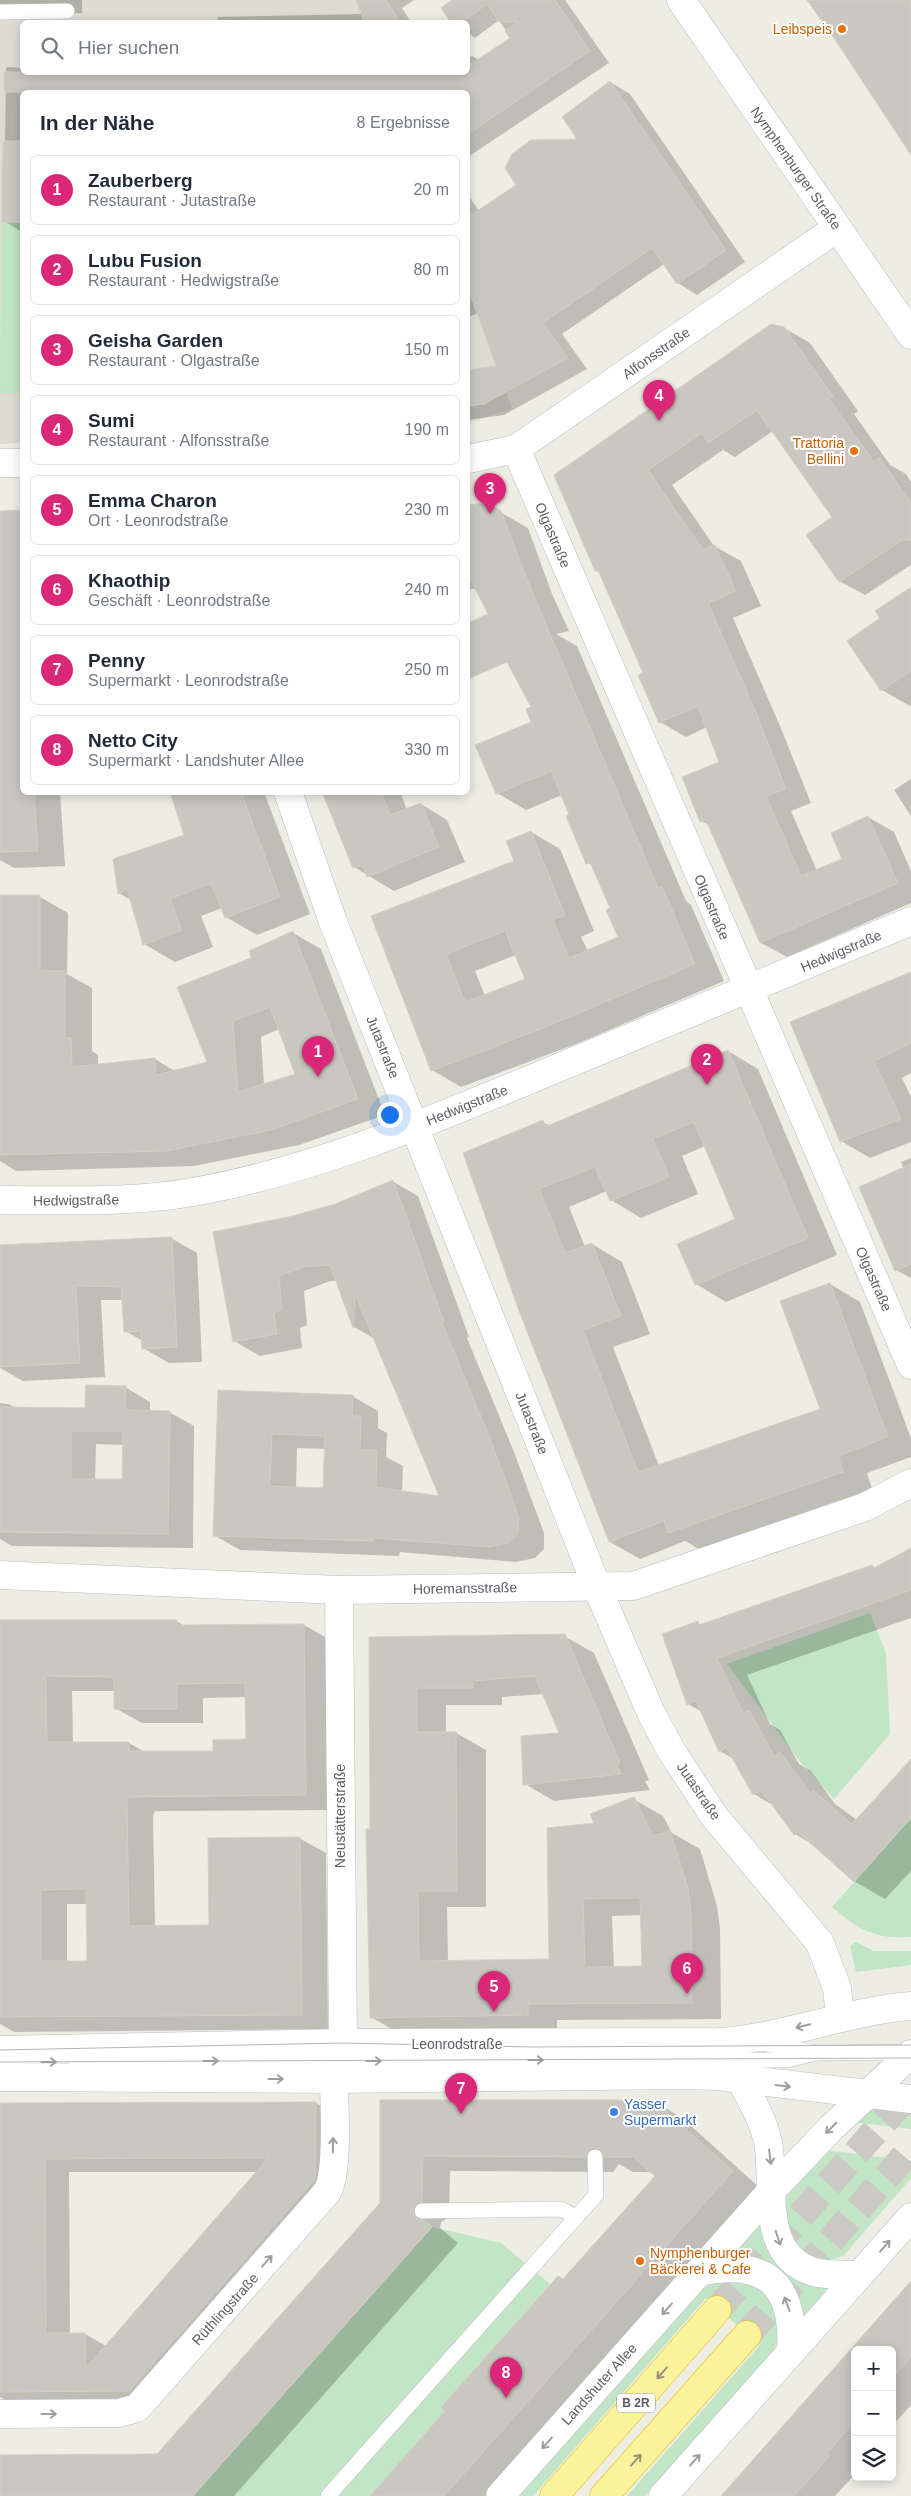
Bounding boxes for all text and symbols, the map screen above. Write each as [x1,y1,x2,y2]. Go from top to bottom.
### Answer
search box [20,20,470,75]
place label: Leibspeis [773,21,832,37]
marker: Leibspeis [836,23,848,35]
icon: search [38,34,66,62]
text: Hier suchen [78,37,179,58]
street label: Nymphenburger Straße [747,103,845,233]
text: In der Nähe [40,111,154,134]
text: 8 Ergebnisse [357,114,450,131]
text: Zauberberg [88,170,193,191]
text: 1 [53,181,61,198]
text: 20 m [413,181,449,198]
text: Restaurant · Jutastraße [88,192,256,209]
text: Lubu Fusion [88,250,202,271]
text: 2 [53,261,61,278]
text: 80 m [413,261,449,278]
text: Restaurant · Hedwigstraße [88,272,279,289]
street label: Alfonsstraße [619,324,693,382]
text: Geisha Garden [88,330,223,351]
text: 3 [53,341,61,358]
text: 150 m [405,341,449,358]
text: Restaurant · Olgastraße [88,352,260,369]
pin: 4 [643,380,675,421]
text: Sumi [88,410,134,431]
text: 4 [53,421,61,438]
text: 190 m [405,421,449,438]
text: Restaurant · Alfonsstraße [88,432,269,449]
place label: Trattoria Bellini [792,435,844,467]
marker: Trattoria Bellini [848,445,860,457]
pin: 3 [474,473,506,514]
text: Emma Charon [88,490,217,511]
street label: Olgastraße [532,500,574,570]
text: 5 [53,501,61,518]
text: 230 m [405,501,449,518]
text: Ort · Leonrodstraße [88,512,229,529]
text: Khaothip [88,570,170,591]
text: 6 [53,581,61,598]
text: 240 m [405,581,449,598]
text: Geschäft · Leonrodstraße [88,592,270,609]
text: Penny [88,650,145,671]
text: 7 [53,661,61,678]
text: 250 m [405,661,449,678]
text: Supermarkt · Leonrodstraße [88,672,289,689]
text: Netto City [88,730,178,751]
text: 8 [53,741,61,758]
text: 330 m [405,741,449,758]
text: Supermarkt · Landshuter Allee [88,752,304,769]
street label: Olgastraße [691,872,733,942]
street label: Hedwigstraße [798,927,884,975]
street label: Jutastraße [363,1013,403,1081]
pin: 1 [302,1036,334,1077]
pin: 2 [691,1044,723,1085]
street label: Hedwigstraße [424,1081,510,1129]
your location [377,1102,403,1128]
street label: Hedwigstraße [33,1191,120,1209]
street label: Olgastraße [853,1244,895,1314]
street label: Jutastraße [512,1389,552,1457]
street label: Horemansstraße [413,1579,517,1597]
street label: Jutastraße [674,1759,724,1823]
street label: Neustätterstraße [332,1764,348,1868]
pin: 6 [671,1953,703,1994]
pin: 5 [478,1971,510,2012]
one-way arrow [796,2022,812,2031]
street label: Leonrodstraße [411,2036,503,2052]
one-way arrow [528,2055,544,2065]
one-way arrow [202,2056,219,2066]
one-way arrow [365,2056,381,2066]
one-way arrow [40,2057,56,2067]
pin: 7 [445,2073,477,2114]
one-way arrow [268,2074,284,2084]
one-way arrow [775,2081,791,2091]
place label: Yasser Supermarkt [624,2096,696,2128]
marker: Yasser Supermarkt [608,2106,620,2118]
one-way arrow [825,2122,837,2135]
one-way arrow [328,2137,338,2153]
one-way arrow [765,2148,775,2164]
one-way arrow [773,2230,783,2246]
one-way arrow [879,2240,890,2253]
place label: Nymphenburger Bäckerei & Cafe [650,2245,751,2277]
one-way arrow [262,2255,273,2268]
marker: Nymphenburger Bäckerei & Cafe [634,2255,646,2267]
street label: Rüthlingstraße [189,2270,262,2348]
one-way arrow [782,2297,791,2312]
one-way arrow [661,2302,672,2315]
street label: Landshuter Allee [558,2340,640,2428]
map controls [851,2346,896,2481]
button: + [851,2346,896,2391]
pin: 8 [490,2357,522,2398]
one-way arrow [656,2366,668,2379]
button: − [851,2391,896,2436]
road number: B 2R [617,2394,655,2412]
one-way arrow [40,2409,56,2419]
button: layers [851,2436,896,2481]
one-way arrow [541,2437,553,2450]
one-way arrow [631,2453,642,2466]
one-way arrow [690,2453,701,2466]

